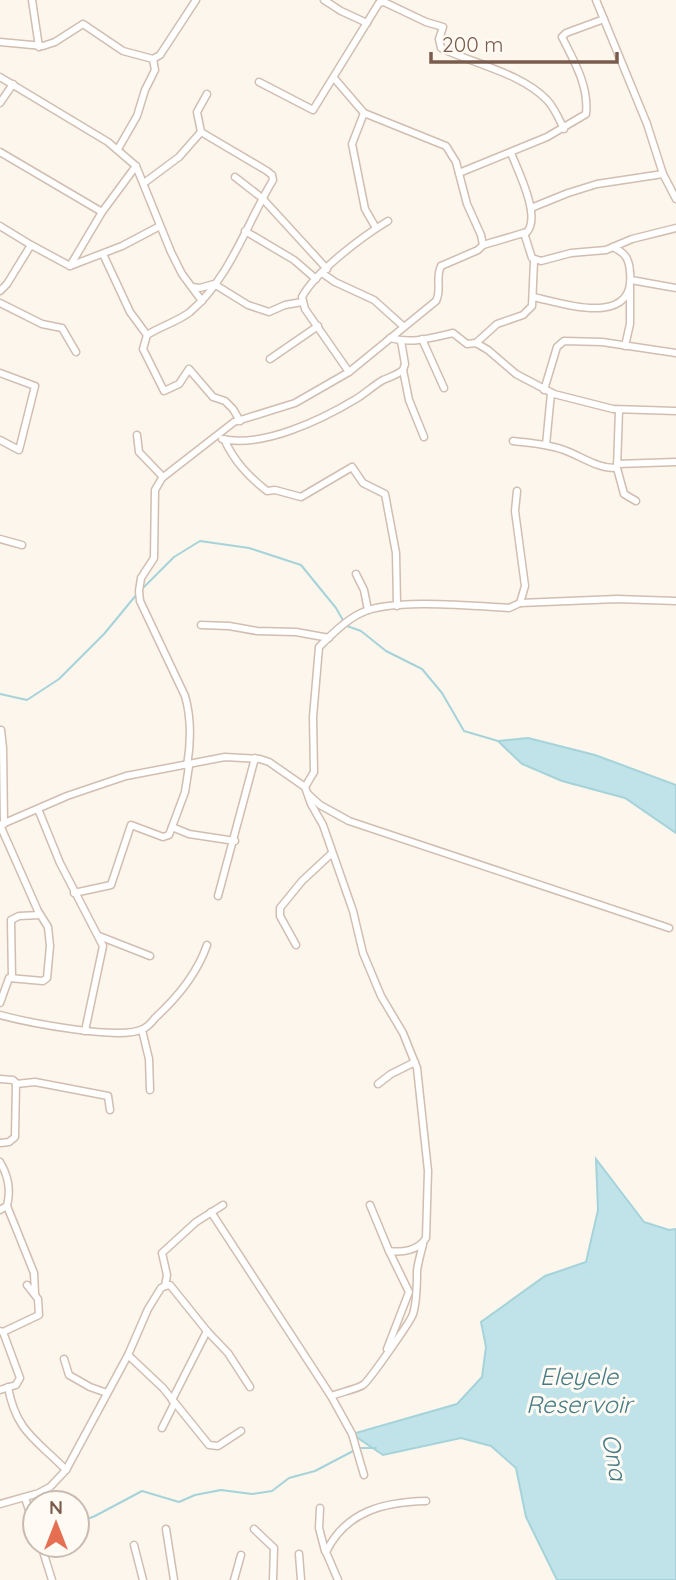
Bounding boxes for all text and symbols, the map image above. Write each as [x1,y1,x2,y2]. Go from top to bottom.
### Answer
scale bar [431,21,616,65]
text: 200 m [442,31,504,57]
water label: Eleyele Reservoir [526,1361,635,1419]
water label: Ona [596,1431,634,1484]
north arrow [21,1489,91,1559]
text: N [49,1495,63,1519]

